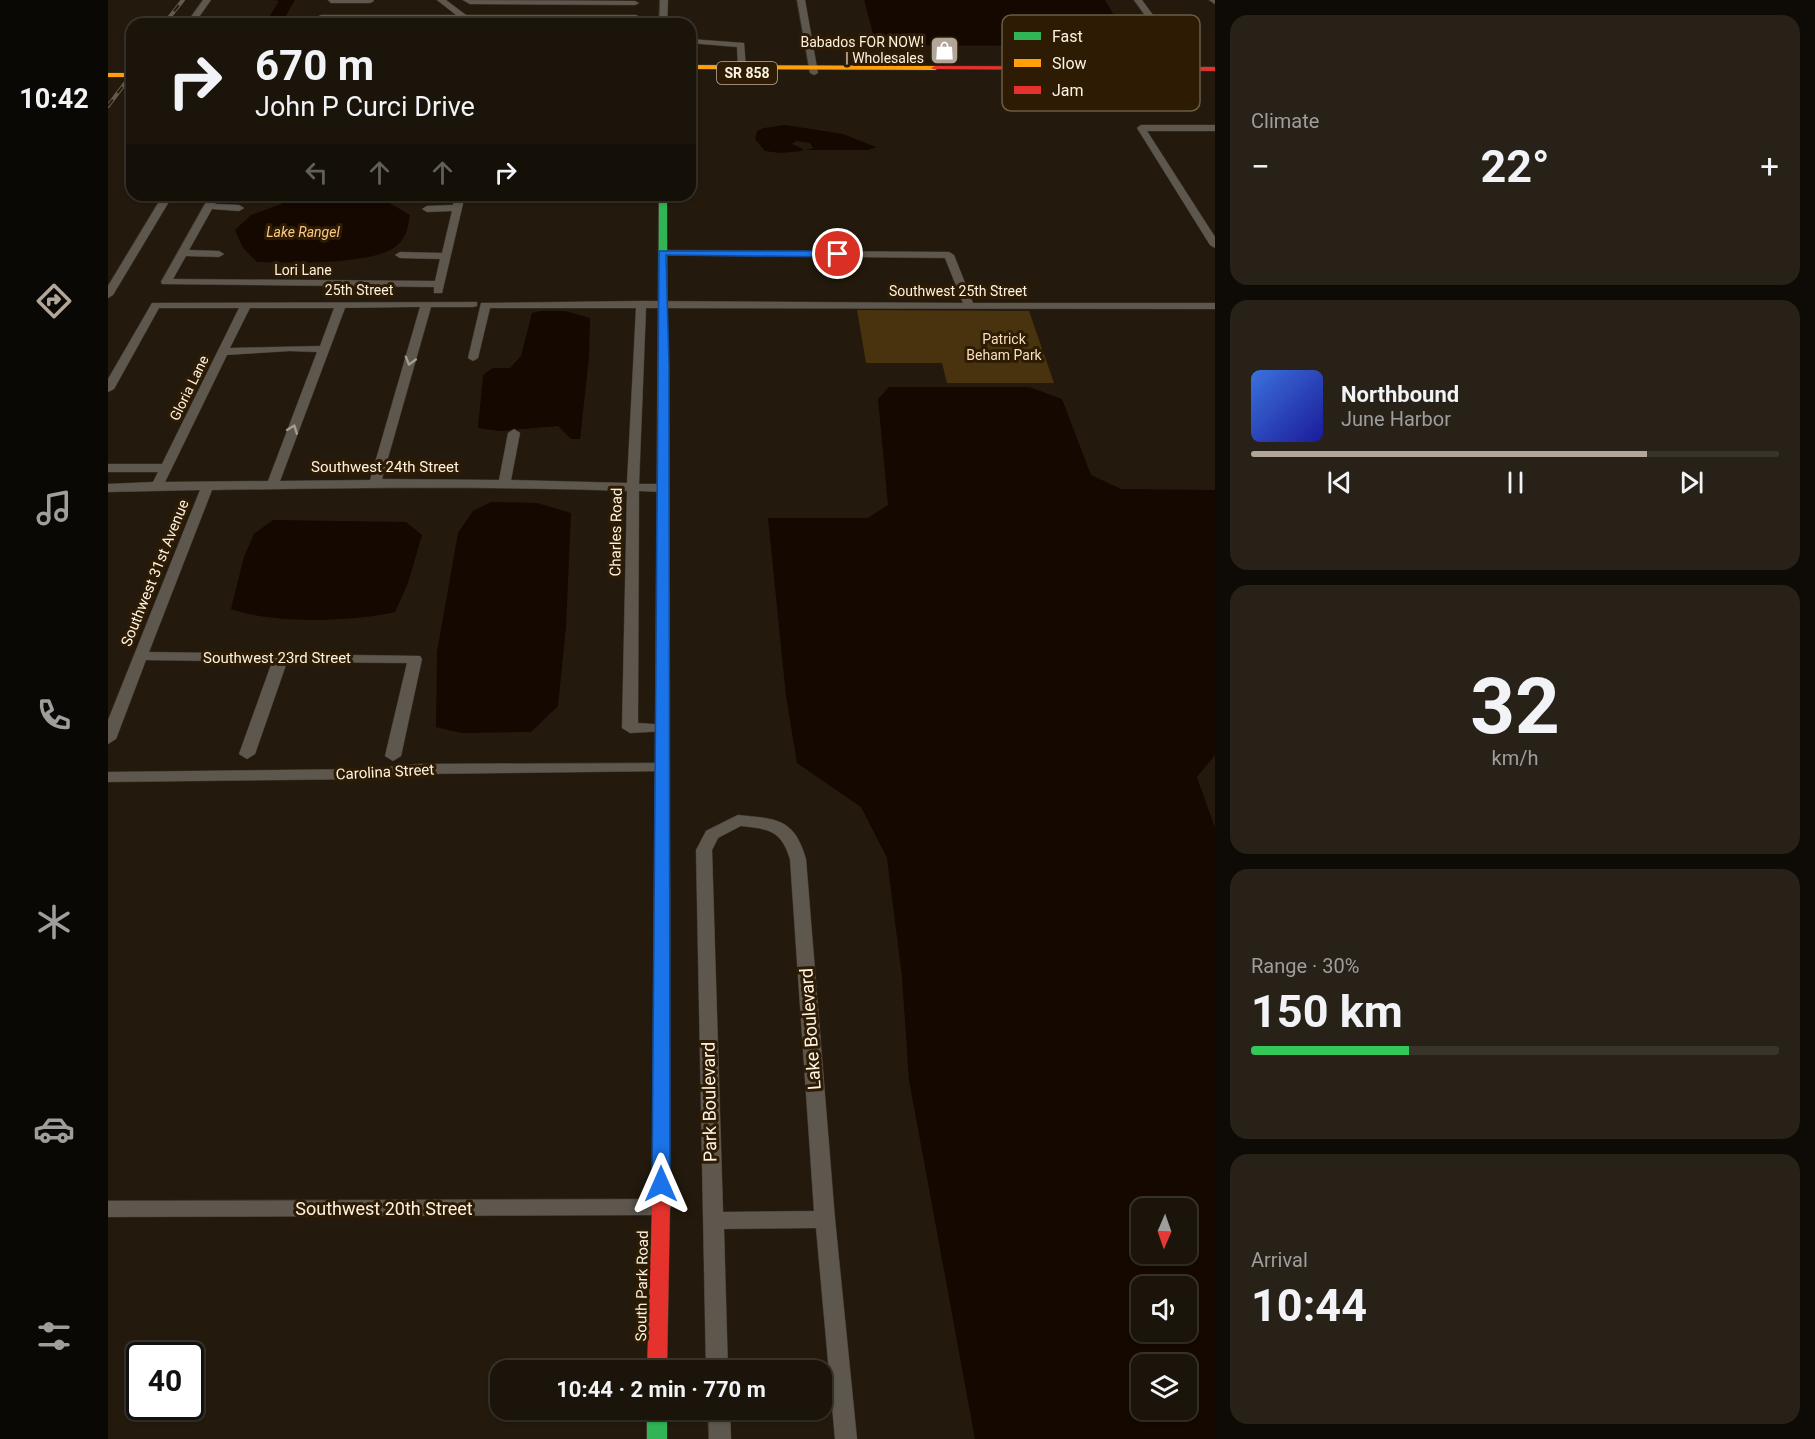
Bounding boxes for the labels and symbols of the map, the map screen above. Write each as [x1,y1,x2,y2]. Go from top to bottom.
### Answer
legend [1002,15,1200,111]
text: Fast [1052,27,1083,46]
place label: Babados FOR NOW! | Wholesales [800,34,924,66]
shop icon: Babados FOR NOW! | Wholesales [929,34,961,66]
text: Slow [1052,54,1087,73]
road number: SR 858 [717,62,777,84]
text: Jam [1052,81,1084,100]
water label: Lake Rangel [266,224,340,240]
pin [812,228,863,279]
street label: Lori Lane [274,262,332,278]
street label: 25th Street [325,282,394,298]
street label: Southwest 25th Street [889,283,1027,299]
park label: Patrick Beham Park [966,331,1043,363]
street label: Gloria Lane [166,353,212,423]
one-way arrow [405,355,417,366]
one-way arrow [286,425,299,435]
street label: Southwest 24th Street [311,458,459,476]
street label: Charles Road [606,487,626,577]
street label: Southwest 31st Avenue [117,497,193,649]
street label: Southwest 23rd Street [203,649,351,667]
street label: Carolina Street [335,760,435,784]
street label: Lake Boulevard [795,967,825,1091]
street label: Park Boulevard [697,1042,721,1162]
position arrow [629,1152,693,1216]
street label: Southwest 20th Street [295,1198,473,1219]
north arrow [1131,1198,1197,1264]
street label: South Park Road [632,1230,652,1342]
speed limit sign: 40 [126,1342,204,1420]

